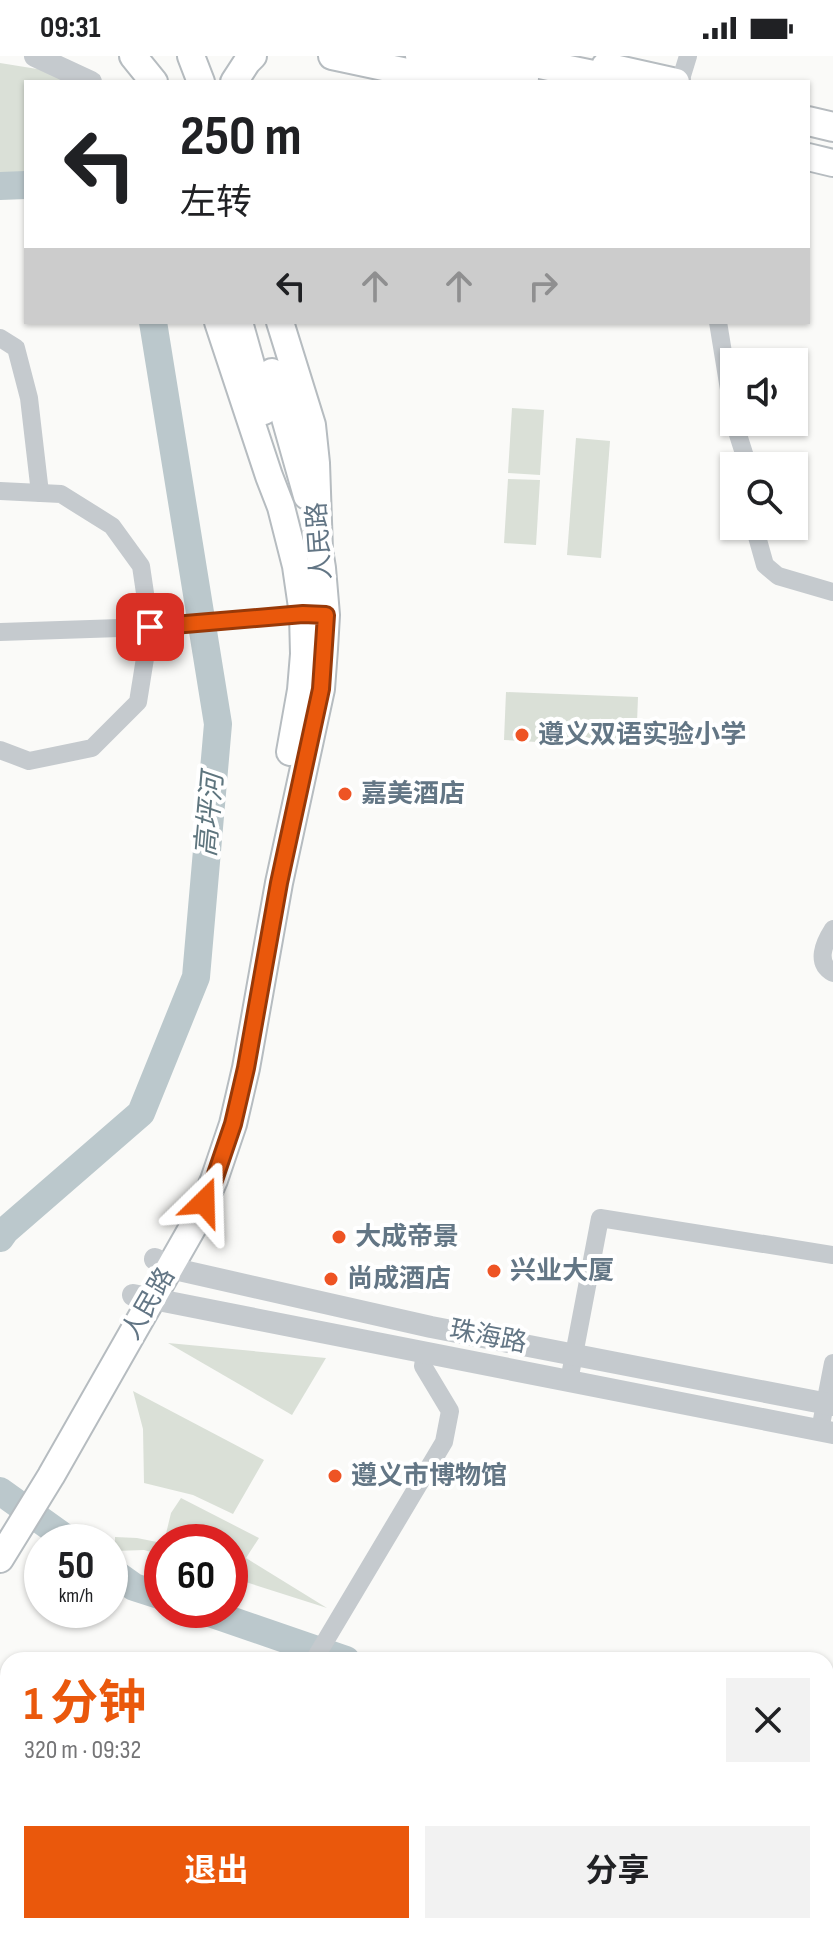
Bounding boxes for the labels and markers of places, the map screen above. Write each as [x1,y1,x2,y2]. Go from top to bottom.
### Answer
pin [116,593,184,661]
place label: 遵义双语实验小学 [538,720,746,751]
marker: 遵义双语实验小学 [513,726,531,744]
place label: 嘉美酒店 [361,779,465,810]
marker: 嘉美酒店 [336,785,354,803]
place label: 大成帝景 [355,1222,459,1253]
marker: 大成帝景 [330,1228,348,1246]
place label: 兴业大厦 [510,1256,614,1287]
marker: 兴业大厦 [485,1262,503,1280]
place label: 尚成酒店 [347,1264,451,1295]
marker: 尚成酒店 [322,1270,340,1288]
place label: 遵义市博物馆 [351,1461,507,1492]
marker: 遵义市博物馆 [326,1467,344,1485]

